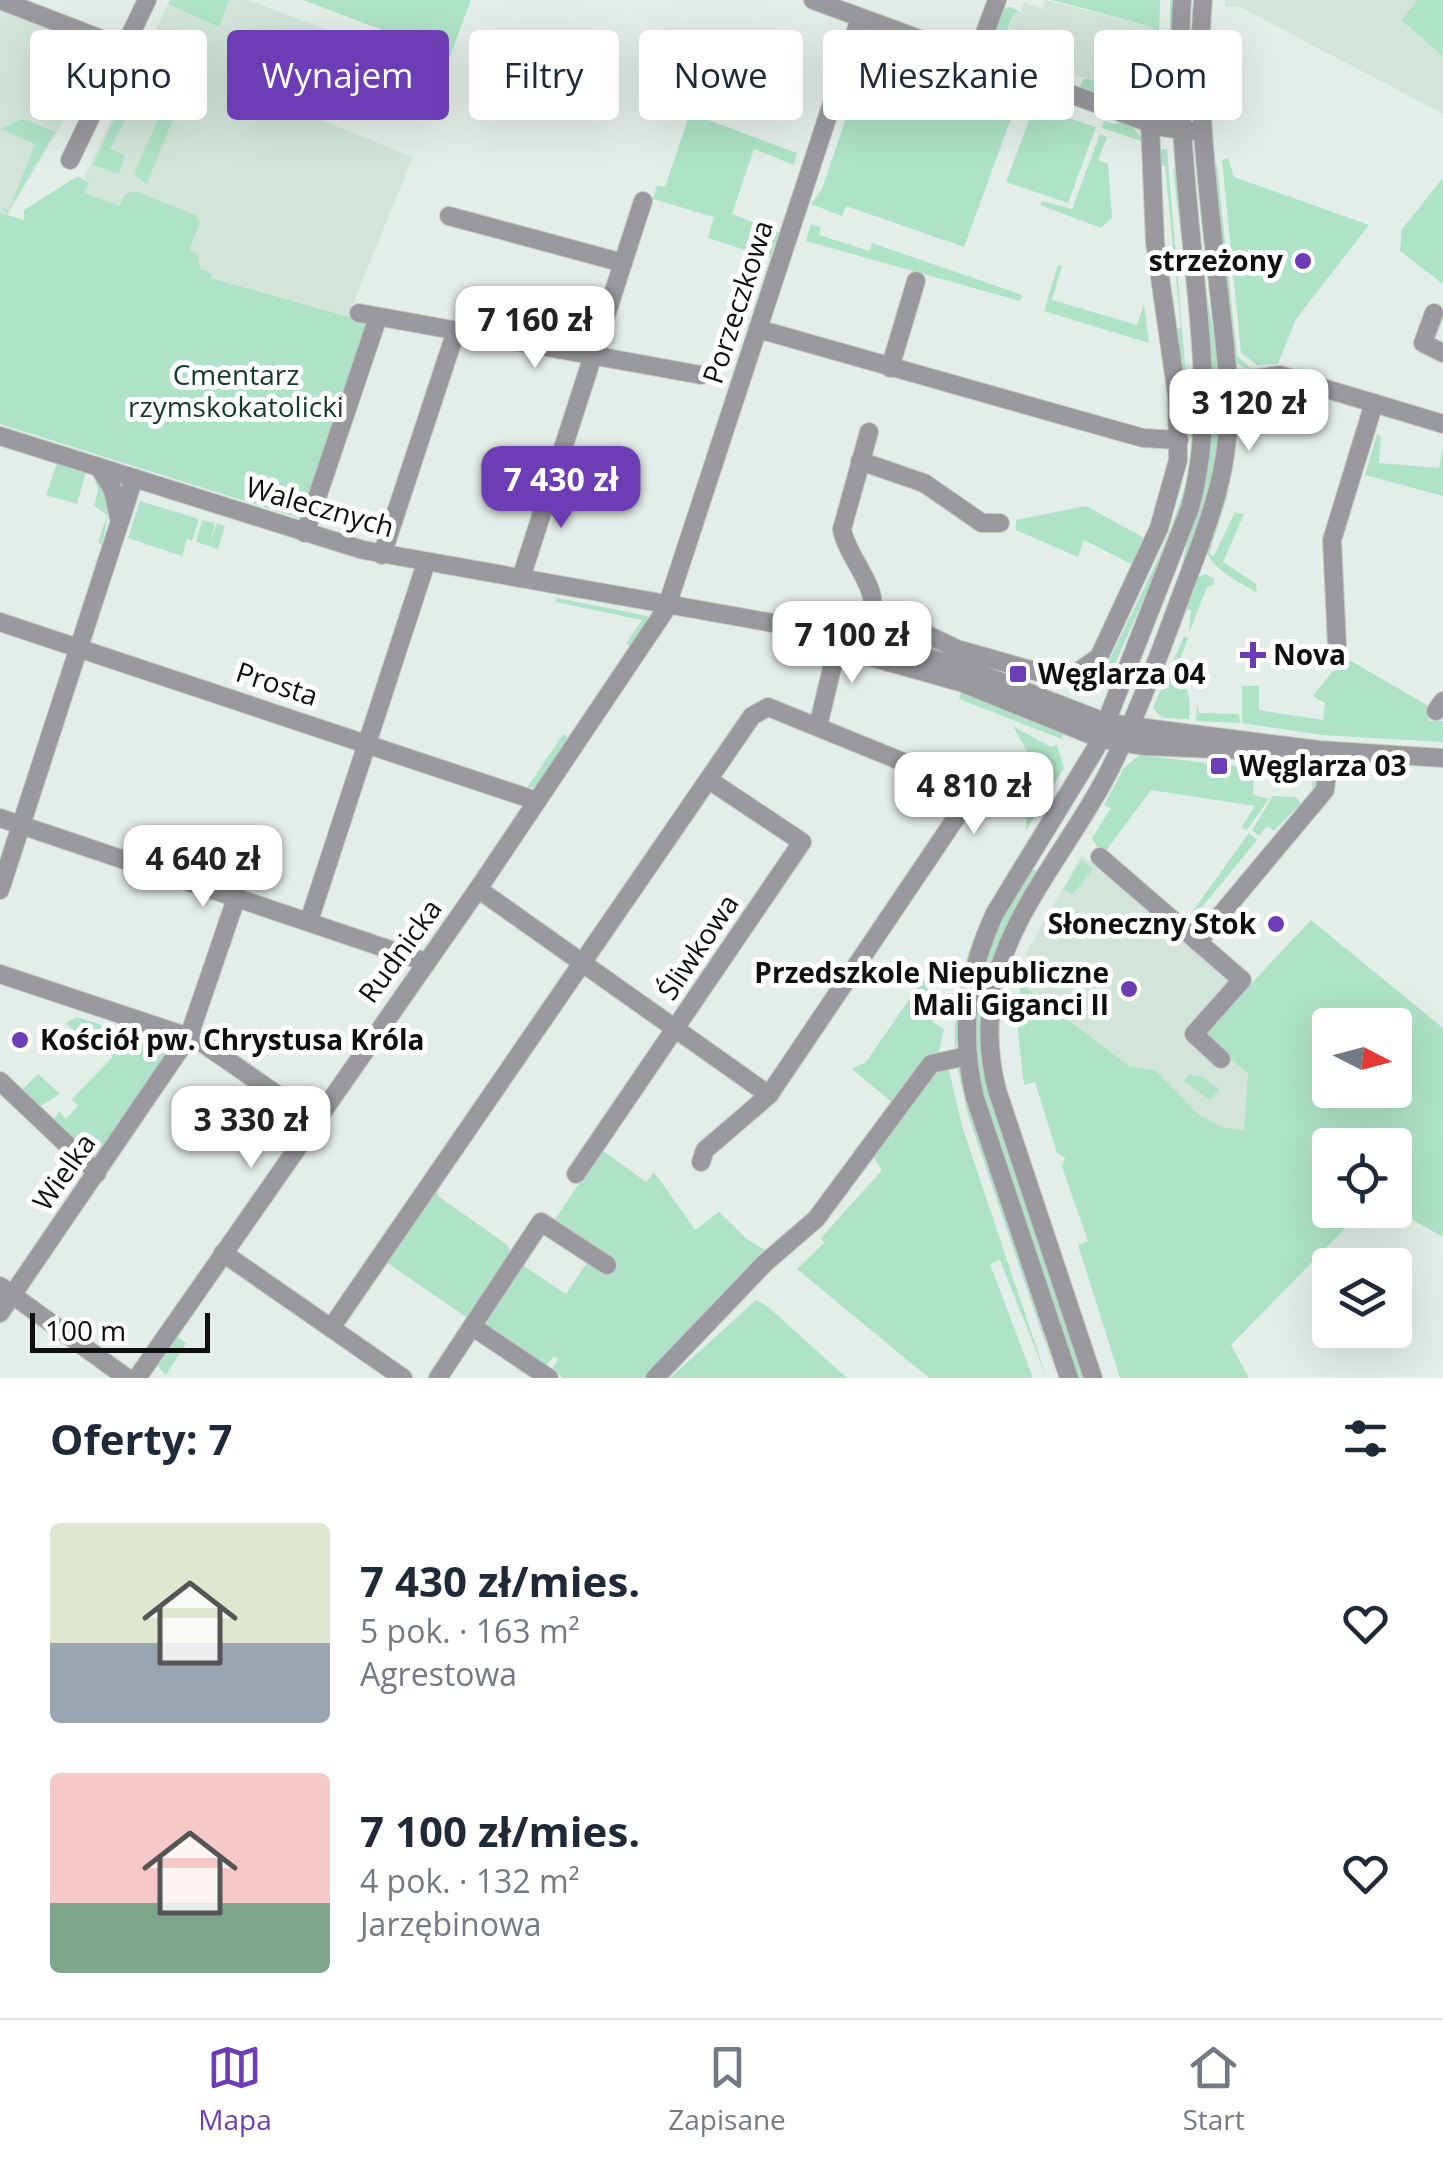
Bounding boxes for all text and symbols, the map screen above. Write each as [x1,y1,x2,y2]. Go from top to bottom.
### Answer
chip: Kupno [30,30,207,120]
chip: Wynajem [227,30,449,120]
chip: Filtry [469,30,619,120]
chip: Nowe [639,30,803,120]
chip: Mieszkanie [823,30,1074,120]
chip: Dom [1094,30,1242,120]
street label: Porzeczkowa [693,215,781,388]
place label: strzeżony [1149,241,1283,279]
marker: strzeżony [1292,250,1314,272]
pin: 7 160 zł [432,286,638,371]
text: 7 160 zł [477,297,593,340]
park label: Cmentarz rzymskokatolicki [128,355,344,425]
pin: 3 120 zł [1146,369,1352,454]
text: 3 120 zł [1191,380,1307,423]
pin: 7 430 zł [458,446,664,531]
text: 7 430 zł [503,457,619,500]
street label: Walecznych [242,467,399,545]
pin: 7 100 zł [749,601,955,686]
text: 7 100 zł [794,612,910,655]
place label: Nova [1273,635,1346,673]
marker: Nova [1242,644,1264,666]
street label: Prosta [231,652,323,714]
place label: Węglarza 04 [1038,654,1205,692]
marker: Węglarza 04 [1007,663,1029,685]
place label: Węglarza 03 [1239,746,1406,784]
pin: 4 810 zł [871,752,1077,837]
marker: Węglarza 03 [1208,755,1230,777]
text: 4 810 zł [916,763,1032,806]
pin: 4 640 zł [100,825,306,910]
text: 4 640 zł [145,836,261,879]
street label: Śliwkowa [648,886,746,1007]
street label: Rudnicka [349,891,450,1010]
place label: Słoneczny Stok [1048,904,1257,942]
marker: Słoneczny Stok [1265,913,1287,935]
place label: Przedszkole Niepubliczne Mali Giganci II [754,953,1109,1023]
marker: Przedszkole Niepubliczne Mali Giganci II [1118,978,1140,1000]
north arrow [1312,1008,1412,1108]
map controls [1312,1008,1412,1348]
place label: Kościół pw. Chrystusa Króla [40,1020,424,1058]
marker: Kościół pw. Chrystusa Króla [9,1029,31,1051]
pin: 3 330 zł [148,1086,354,1171]
text: 3 330 zł [193,1097,309,1140]
street label: Wielka [23,1125,103,1218]
button: locate [1312,1128,1412,1228]
button: layers [1312,1248,1412,1348]
scale bar [30,1308,210,1352]
text: 100 m [45,1311,126,1349]
text: Oferty: 7 [50,1410,233,1467]
icon: filters [1338,1411,1393,1466]
text: 7 430 zł/mies. [360,1552,640,1609]
icon: home [130,1563,250,1683]
icon: heart [1338,1596,1393,1651]
text: 5 pok. · 163 m² [360,1609,580,1652]
text: Agrestowa [360,1652,517,1695]
text: 7 100 zł/mies. [360,1802,640,1859]
icon: home [130,1813,250,1933]
icon: heart [1338,1846,1393,1901]
text: 4 pok. · 132 m² [360,1859,580,1902]
text: Jarzębinowa [360,1902,542,1945]
tab: Mapa [198,2040,272,2138]
tab: Zapisane [668,2040,786,2138]
tab: Start [1182,2040,1245,2138]

